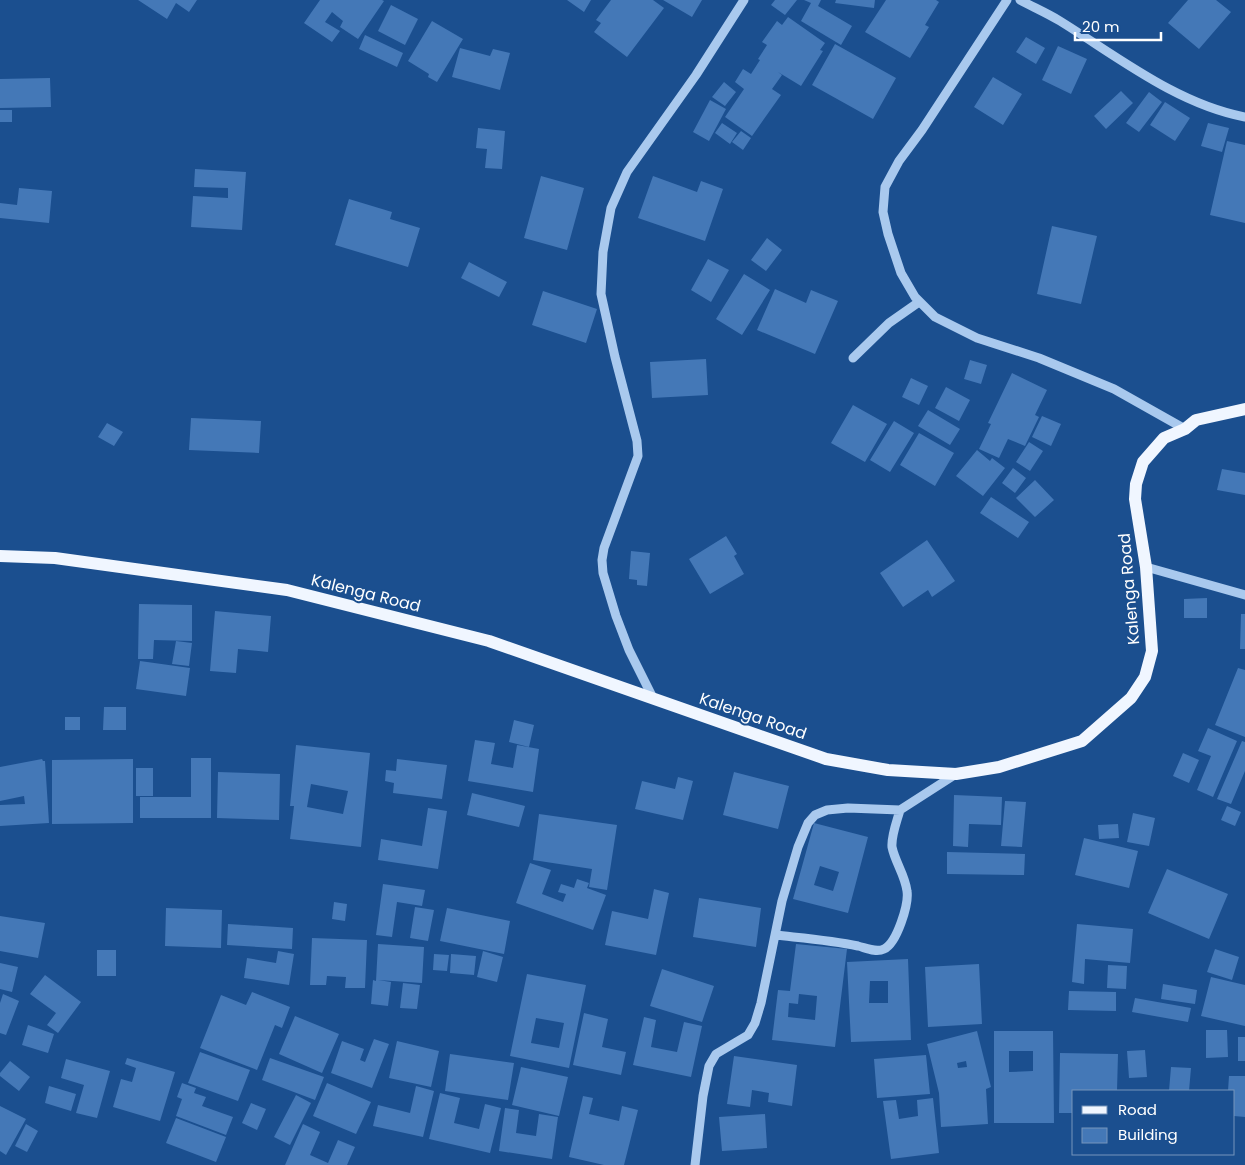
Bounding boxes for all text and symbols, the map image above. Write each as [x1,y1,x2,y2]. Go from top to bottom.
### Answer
scale bar [1075,10,1161,42]
text: 20 m [1082,16,1120,37]
street label: Kalenga Road [1113,532,1145,646]
street label: Kalenga Road [309,568,423,618]
street label: Kalenga Road [696,687,810,745]
legend [1072,1090,1235,1155]
text: Road [1118,1099,1157,1120]
text: Building [1118,1124,1178,1145]

